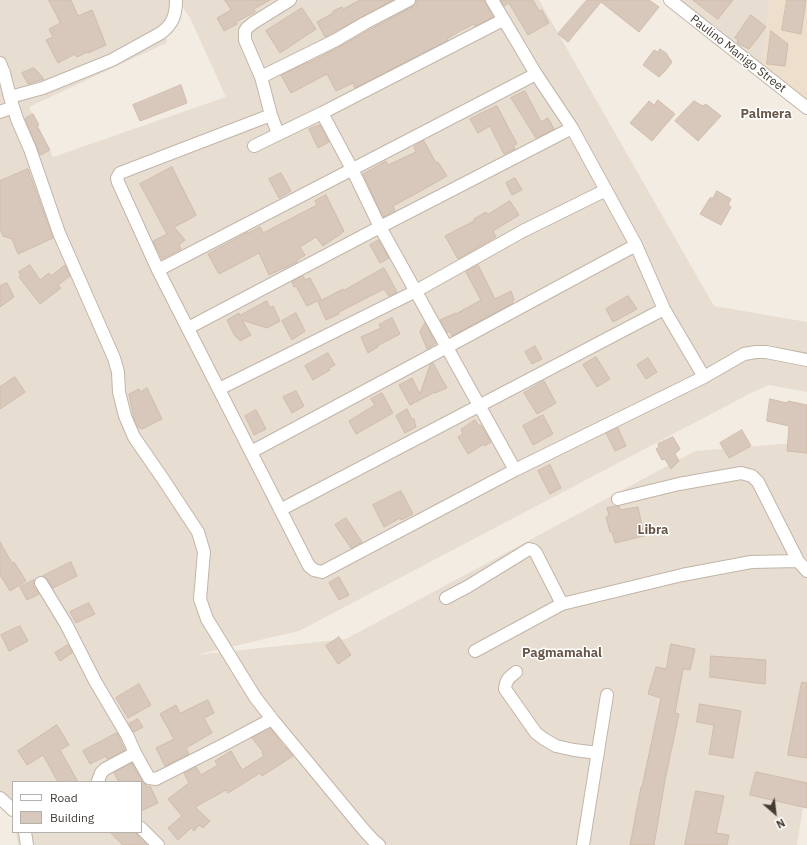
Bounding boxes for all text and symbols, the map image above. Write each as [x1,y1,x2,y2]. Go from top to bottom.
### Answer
street label: Paulino Manigo Street [687,12,789,96]
district label: Palmera [740,106,792,122]
district label: Libra [638,522,668,538]
district label: Pagmamahal [522,645,602,661]
legend [12,781,142,833]
text: Road [50,790,78,805]
north arrow [755,793,795,833]
text: Building [50,810,94,825]
text: N [774,816,787,832]

